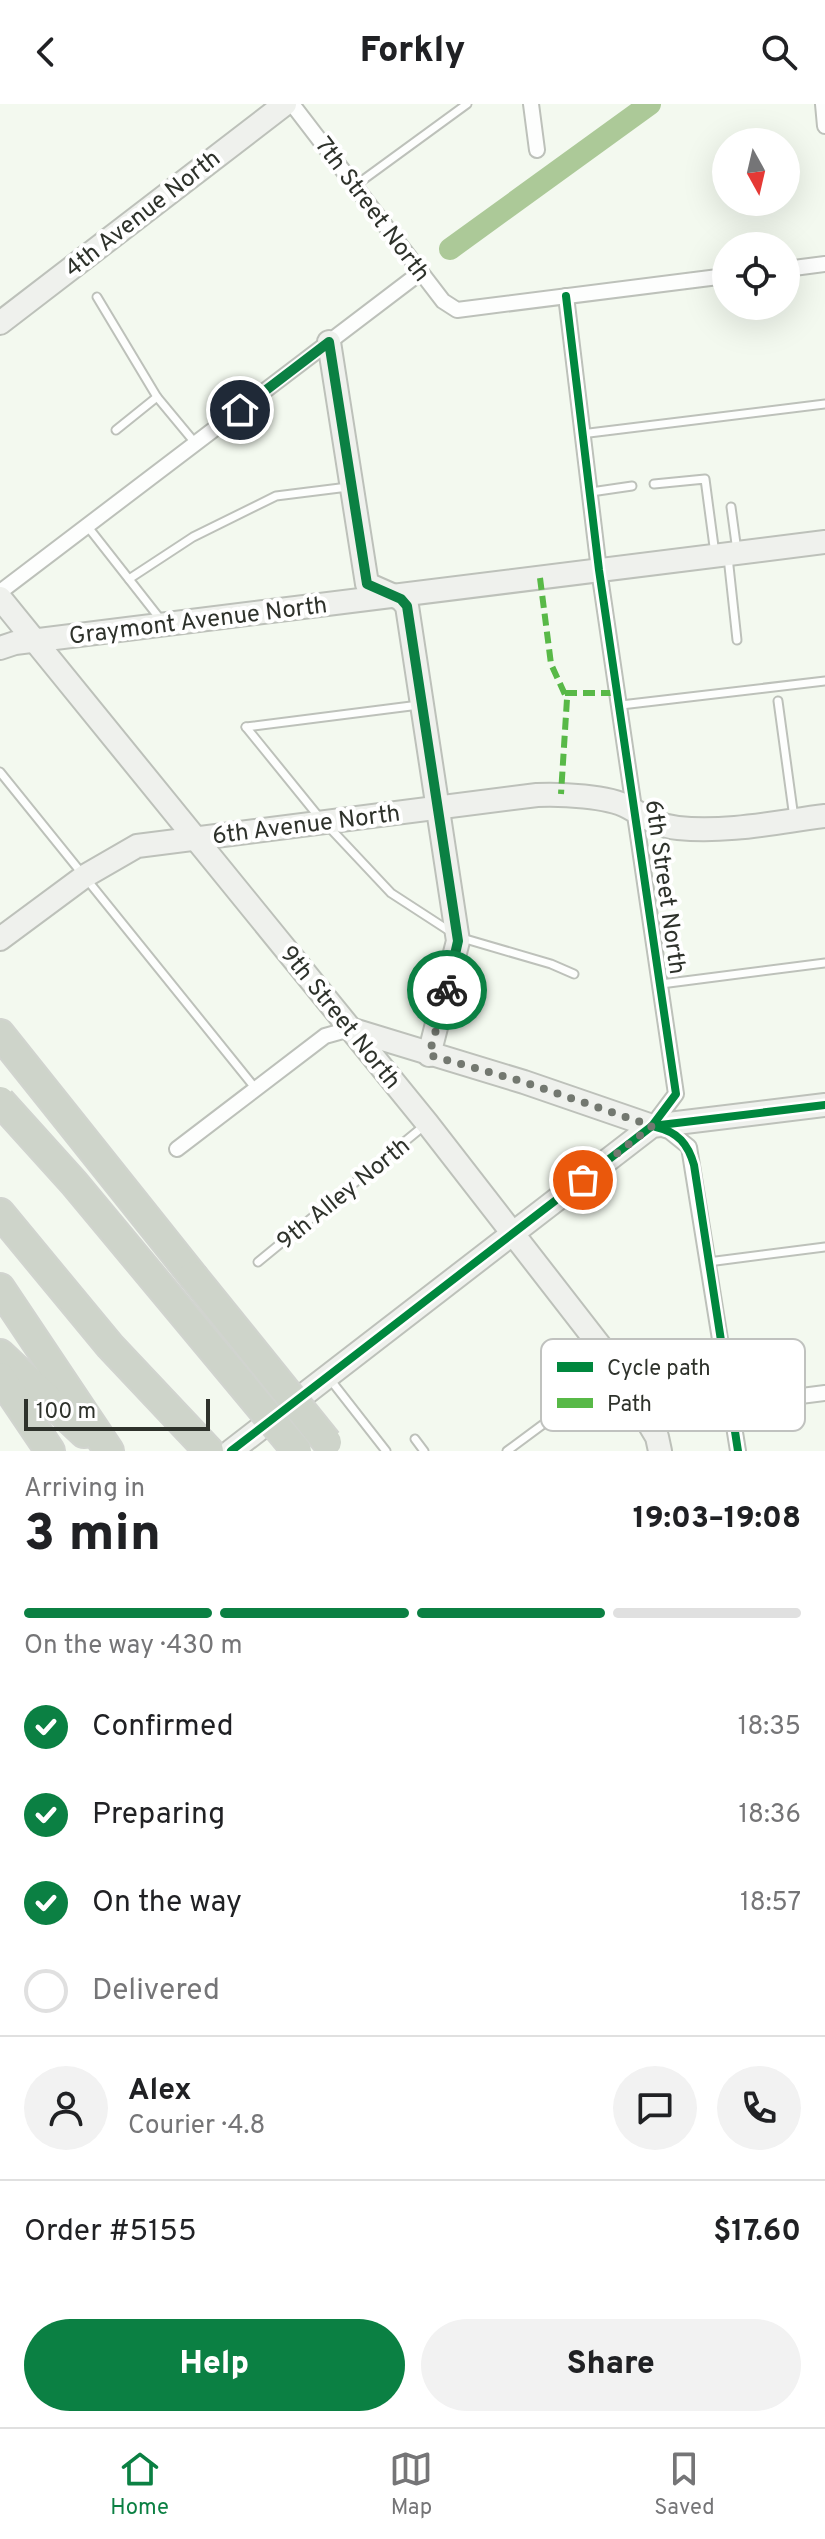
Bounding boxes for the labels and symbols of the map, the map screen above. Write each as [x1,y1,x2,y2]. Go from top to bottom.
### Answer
north arrow [712,128,800,216]
street label: 7th Street North [307,132,436,288]
street label: 4th Avenue North [59,144,227,285]
pin [206,376,274,444]
street label: Graymont Avenue North [68,591,329,653]
street label: 6th Street North [637,798,691,976]
street label: 6th Avenue North [211,800,402,852]
street label: 9th Street North [272,940,406,1096]
courier [407,950,487,1030]
street label: 9th Alley North [272,1132,417,1257]
pin [549,1146,617,1214]
legend [541,1339,805,1431]
text: Cycle path [607,1356,711,1383]
text: Path [607,1392,652,1419]
scale bar [24,1395,210,1431]

